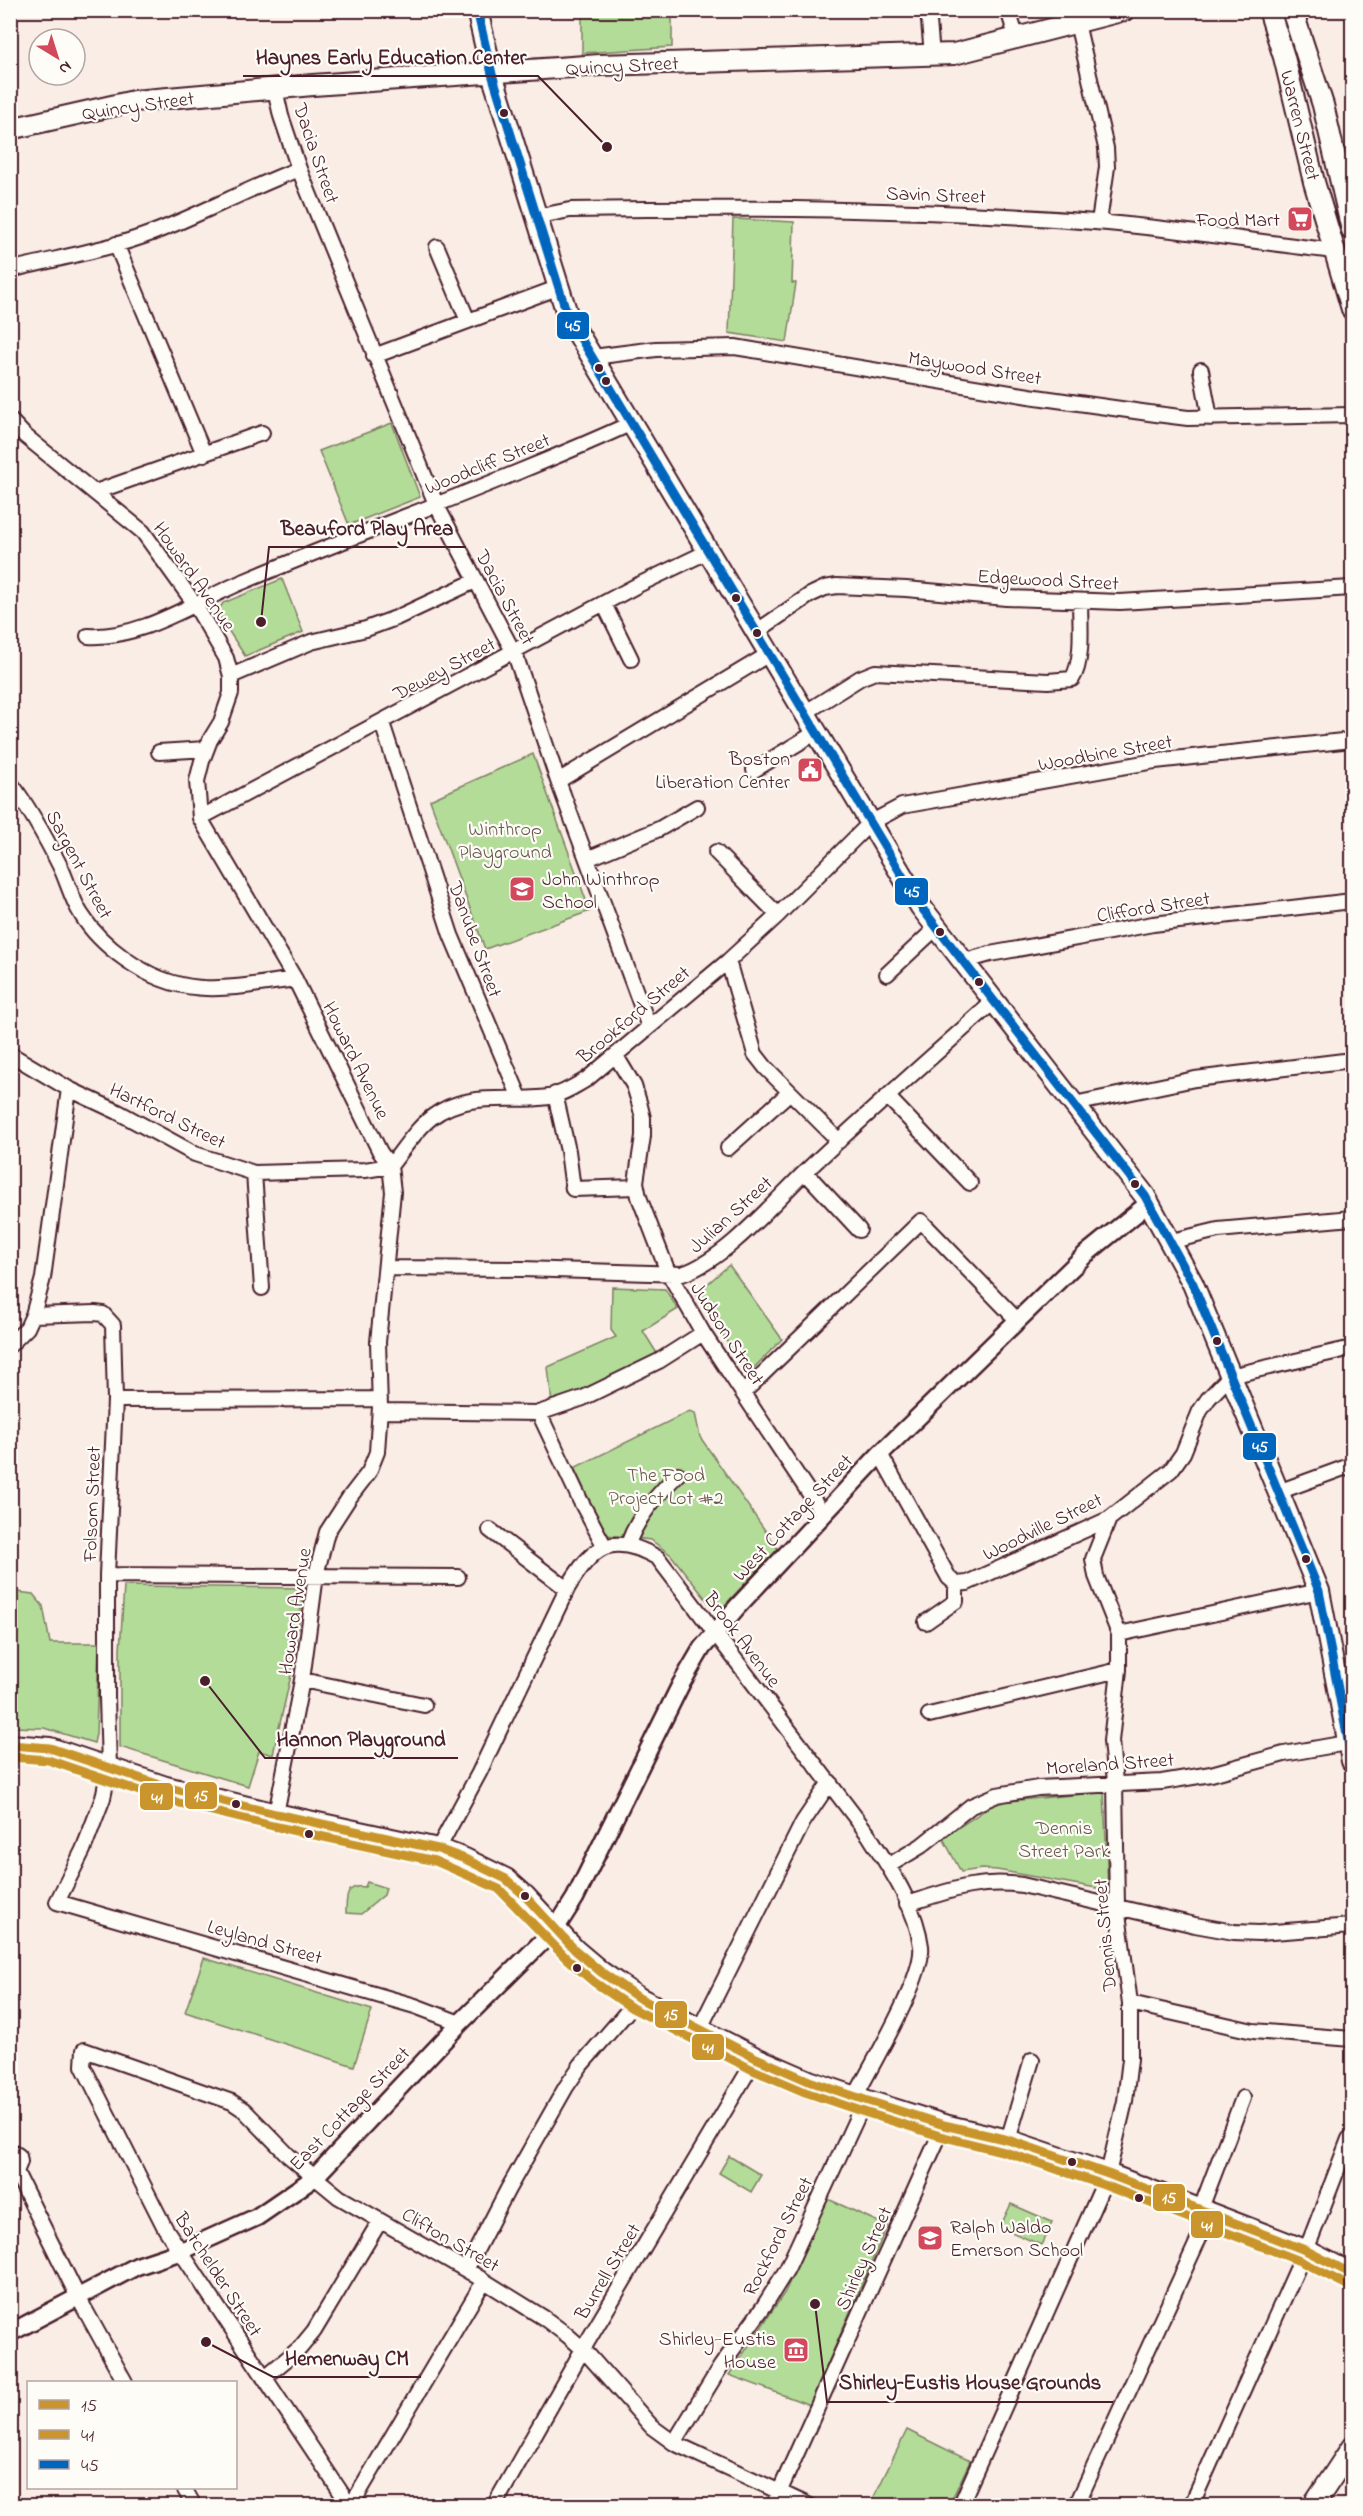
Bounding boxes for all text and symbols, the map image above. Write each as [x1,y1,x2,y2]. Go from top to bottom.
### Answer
north arrow [27,27,87,87]
callout: Haynes Early Education Center [243,37,538,76]
text: Haynes Early Education Center [256,44,527,76]
street label: Quincy Street [565,50,680,85]
text: N [53,54,77,80]
street label: Warren Street [1271,67,1326,184]
street label: Quincy Street [80,85,197,130]
street label: Dacia Street [284,99,345,208]
unlabelled marker [498,107,510,119]
street label: Savin Street [885,180,987,213]
supermarket icon: Food Mart [1285,204,1315,234]
place label: Food Mart [1195,207,1280,236]
line badge: 45 [556,311,590,340]
text: 45 [564,315,582,339]
street label: Maywood Street [906,345,1044,394]
unlabelled marker [593,362,605,374]
unlabelled marker [600,375,612,387]
street label: Woodcliff Street [421,427,555,504]
callout: Beauford Play Area [269,508,466,547]
text: Beauford Play Area [280,515,453,547]
street label: Howard Avenue [144,517,242,638]
street label: Dacia Street [466,544,541,651]
street label: Edgewood Street [976,563,1120,601]
unlabelled marker [730,592,742,604]
unlabelled marker [751,627,763,639]
street label: Dewey Street [388,631,502,710]
street label: Woodbine Street [1036,728,1175,781]
place label: Boston Liberation Center [655,746,791,798]
public building icon: Boston Liberation Center [795,755,825,785]
street label: Sargent Street [36,805,119,926]
park label: Winthrop Playground [458,816,552,869]
place label: John Winthrop School [542,866,660,918]
school or university icon: John Winthrop School [507,874,537,904]
street label: Danube Street [439,877,508,1002]
line badge: 45 [894,877,929,906]
text: 45 [903,881,921,905]
street label: Clifford Street [1095,885,1212,932]
unlabelled marker [934,926,946,938]
street label: Brookford Street [571,960,698,1073]
unlabelled marker [973,976,985,988]
street label: Howard Avenue [314,997,396,1125]
street label: Hartford Street [104,1076,230,1158]
street label: Julian Street [683,1170,780,1261]
unlabelled marker [1129,1178,1141,1190]
street label: Judson Street [682,1277,770,1392]
unlabelled marker [1211,1335,1223,1347]
line badge: 45 [1242,1432,1277,1461]
text: 45 [1251,1436,1269,1460]
street label: Folsom Street [77,1445,110,1563]
street label: West Cottage Street [727,1448,862,1590]
park label: The Food Project Lot #2 [609,1462,724,1514]
street label: Woodville Street [978,1487,1108,1570]
street label: Howard Avenue [272,1546,321,1677]
unlabelled marker [1300,1553,1312,1565]
street label: Brook Avenue [695,1586,787,1695]
callout: Hannon Playground [265,1719,458,1758]
text: Hannon Playground [276,1726,446,1758]
street label: Moreland Street [1045,1747,1175,1784]
line badge: 15 [184,1781,218,1810]
line badge: 41 [139,1782,174,1811]
text: 15 [194,1785,209,1809]
text: 41 [150,1787,164,1811]
unlabelled marker [230,1798,242,1810]
park label: Dennis Street Park [1018,1815,1110,1867]
unlabelled marker [303,1828,315,1840]
street label: Dennis Street [1087,1877,1126,1993]
unlabelled marker [519,1890,531,1902]
street label: Leyland Street [204,1913,325,1974]
unlabelled marker [571,1962,583,1974]
line badge: 15 [654,2000,688,2029]
text: 15 [664,2004,679,2028]
line badge: 41 [691,2033,725,2061]
text: 41 [701,2037,715,2061]
street label: East Cottage Street [283,2041,419,2179]
unlabelled marker [1066,2156,1078,2168]
street label: Rockford Street [737,2172,822,2302]
line badge: 15 [1152,2183,1186,2212]
text: 15 [1162,2187,1177,2211]
unlabelled marker [1133,2192,1145,2204]
street label: Clifton Street [395,2201,504,2281]
street label: Shirley Street [829,2202,901,2316]
street label: Batchelder Street [165,2206,268,2344]
line badge: 41 [1190,2210,1224,2239]
place label: Ralph Waldo Emerson School [950,2214,1083,2266]
text: 41 [1200,2215,1214,2239]
street label: Burrell Street [568,2218,650,2327]
school or university icon: Ralph Waldo Emerson School [915,2223,945,2253]
place label: Shirley-Eustis House [659,2326,776,2378]
museum icon: Shirley-Eustis House [781,2335,811,2365]
callout: Hemenway CM [273,2338,421,2377]
text: Hemenway CM [285,2345,409,2377]
callout: Shirley–Eustis House Grounds [827,2363,1113,2402]
text: Shirley–Eustis House Grounds [839,2369,1101,2401]
legend [27,2381,237,2489]
text: 15 [81,2394,97,2420]
text: 41 [81,2424,94,2450]
text: 45 [81,2454,99,2480]

